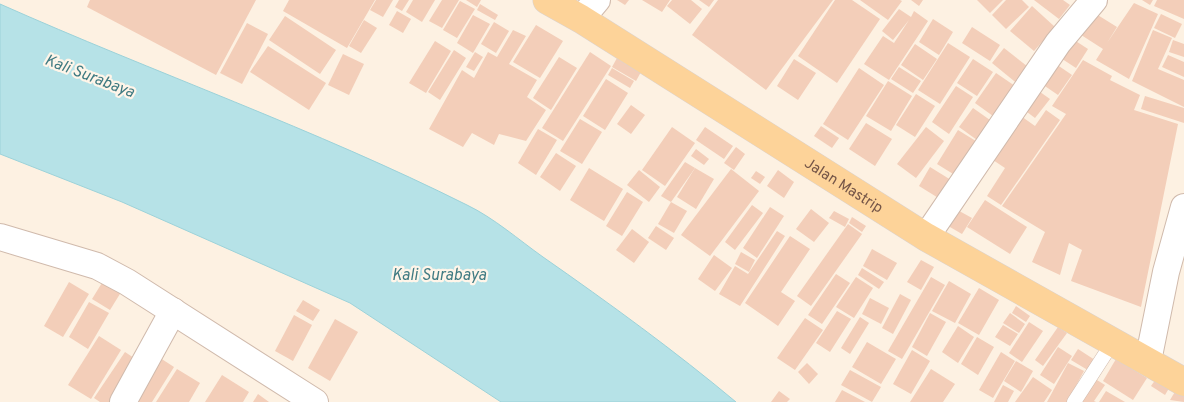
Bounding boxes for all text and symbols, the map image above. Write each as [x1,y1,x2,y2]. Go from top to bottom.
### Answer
water label: Kali Surabaya [42,51,138,103]
street label: Jalan Mastrip [800,154,886,218]
water label: Kali Surabaya [392,266,487,286]

